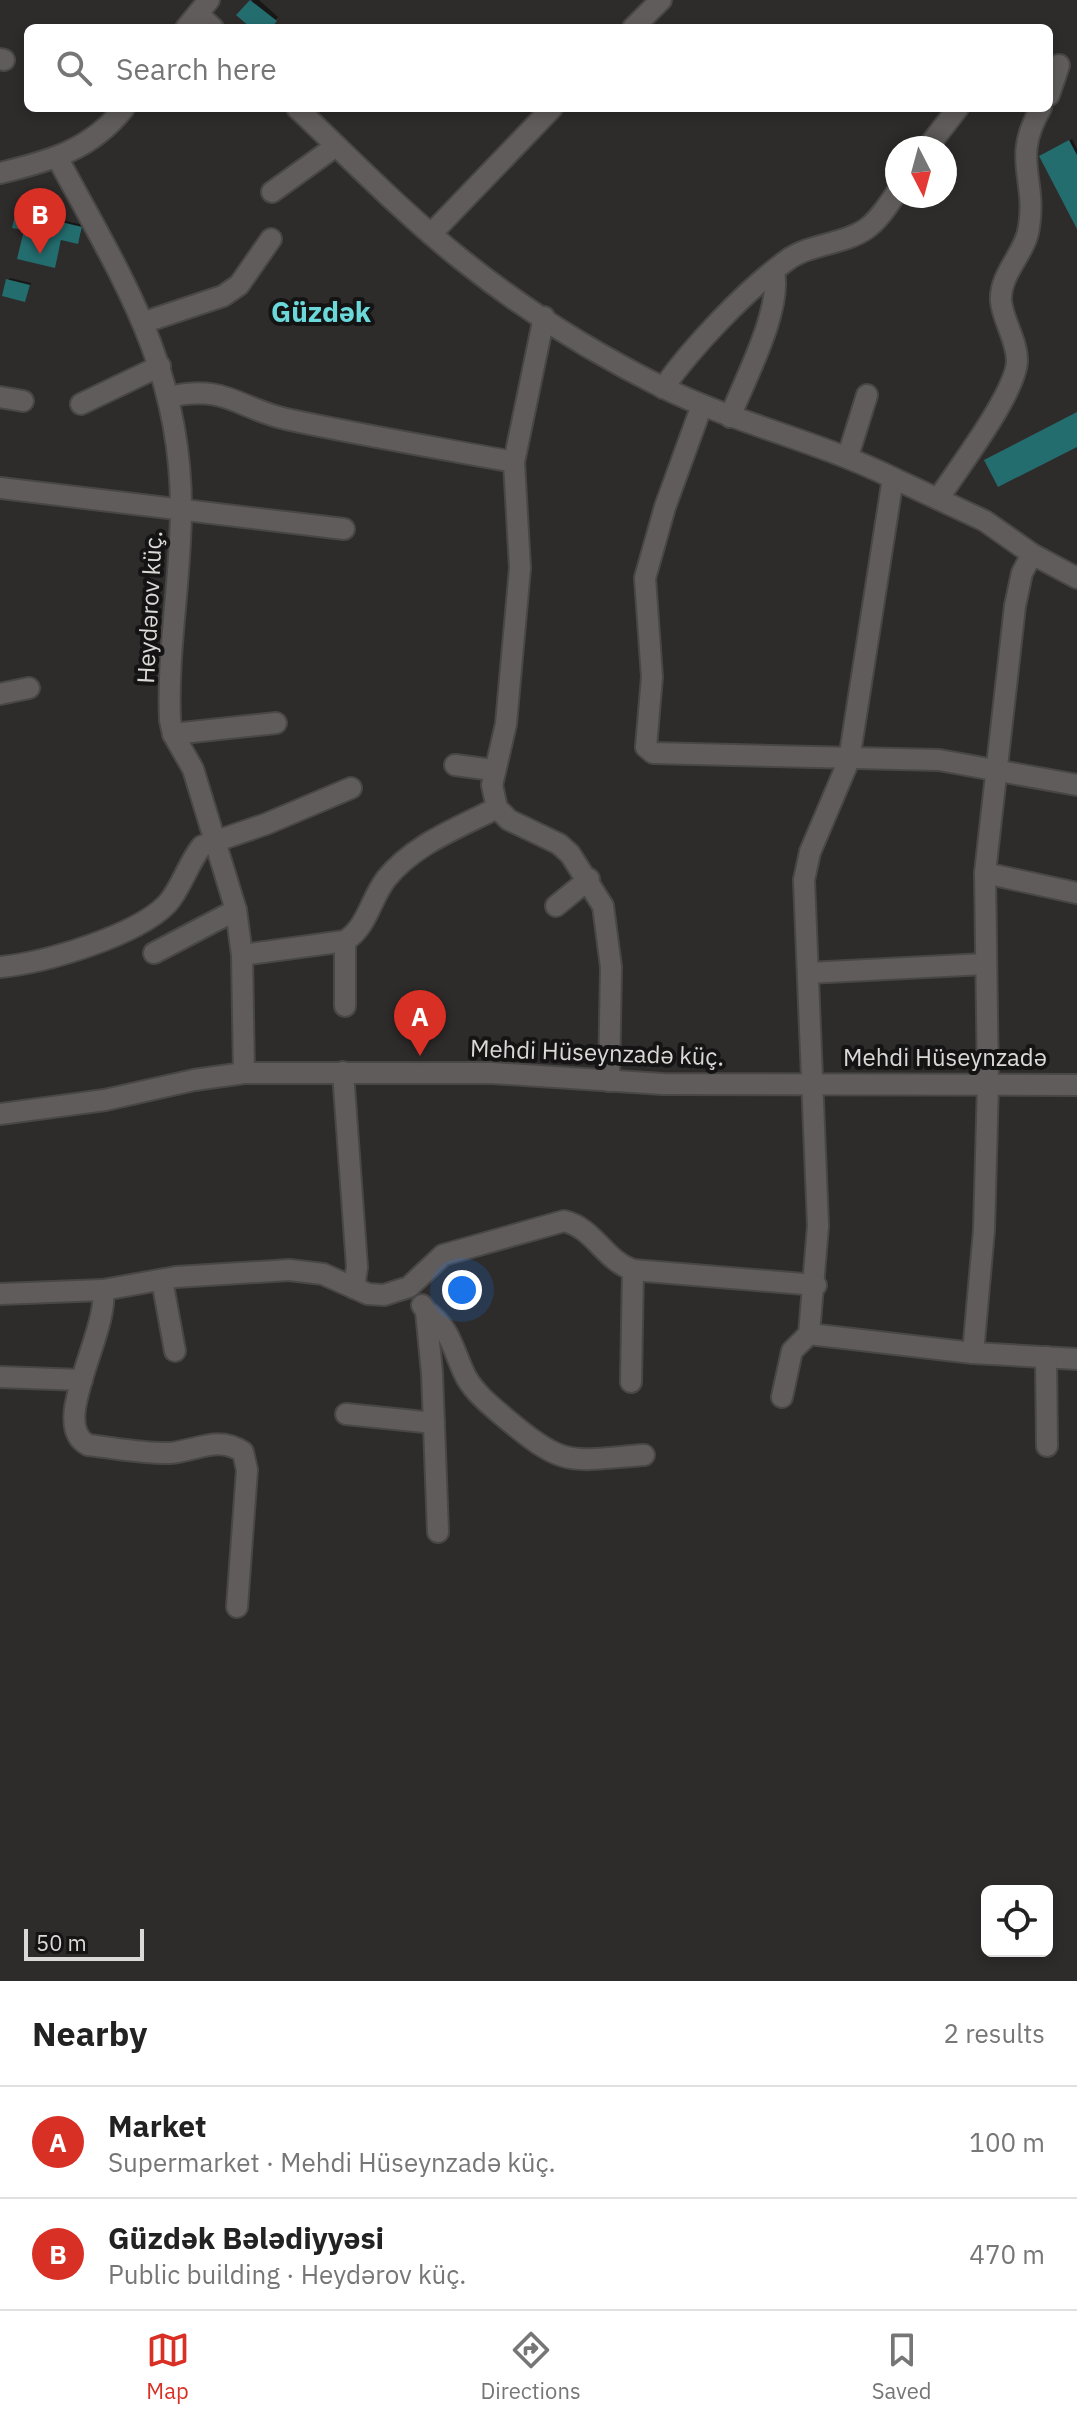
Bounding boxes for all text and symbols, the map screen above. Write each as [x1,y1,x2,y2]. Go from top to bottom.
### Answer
search box [24,24,1053,112]
icon: search [52,46,96,90]
text: Search here [116,49,277,88]
north arrow [885,136,957,208]
pin: B [14,188,66,254]
district label: Güzdək [271,293,372,330]
street label: Heydərov küç. [129,530,169,684]
pin: A [394,990,446,1056]
street label: Mehdi Hüseynzadə küç. [469,1032,725,1072]
street label: Mehdi Hüseynzadə [843,1041,1047,1073]
your location [442,1270,482,1310]
map controls [981,1885,1053,1957]
button: locate [981,1885,1053,1957]
scale bar [24,1925,144,1961]
text: 50 m [36,1928,87,1957]
text: Nearby [32,2011,147,2055]
text: 2 results [943,2016,1045,2050]
text: Market [108,2106,207,2145]
text: A [49,2125,67,2159]
text: 100 m [969,2125,1045,2159]
text: Supermarket · Mehdi Hüseynzadə küç. [108,2145,556,2179]
text: Güzdək Bələdiyyəsi [108,2218,384,2257]
text: B [49,2237,67,2271]
text: 470 m [969,2237,1045,2271]
text: Public building · Heydərov küç. [108,2257,466,2291]
tab: Map [146,2328,190,2405]
tab: Directions [481,2328,581,2405]
tab: Saved [872,2328,931,2405]

